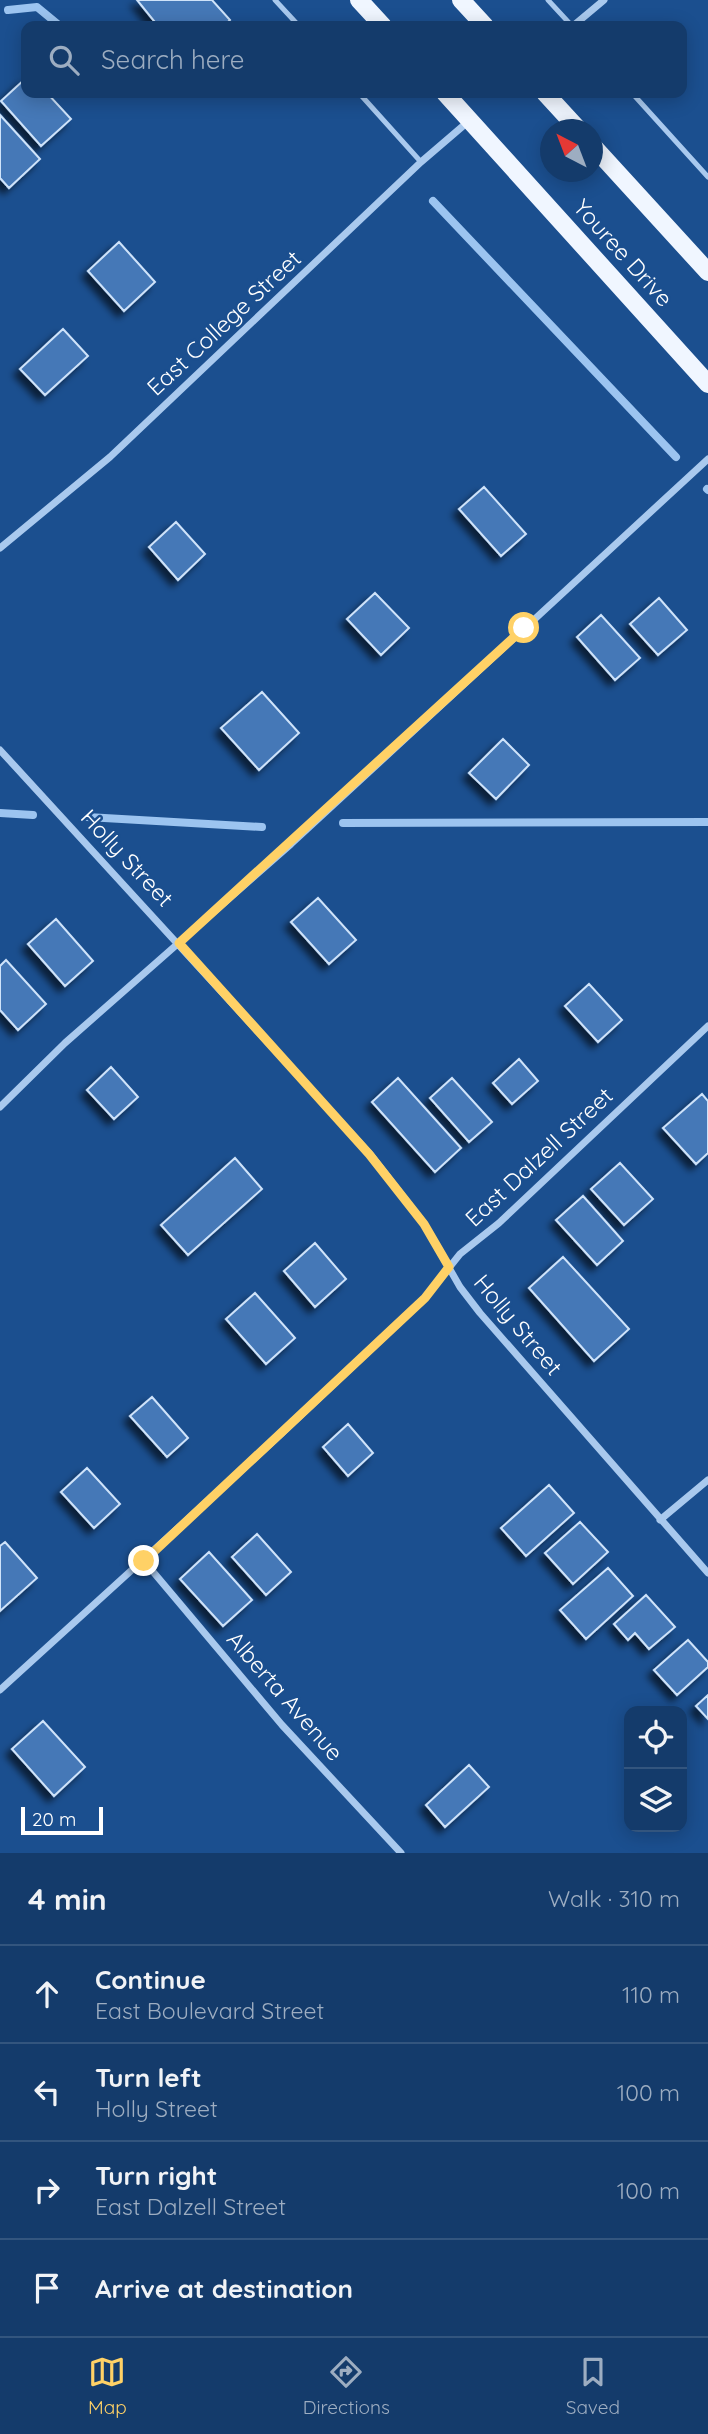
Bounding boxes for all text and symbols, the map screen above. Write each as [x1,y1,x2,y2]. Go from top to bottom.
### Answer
search box [21,21,687,98]
icon: search [45,41,83,79]
text: Search here [101,43,245,76]
north arrow [540,119,603,182]
street label: Youree Drive [567,193,679,312]
street label: East College Street [141,244,307,401]
route start [508,612,539,643]
street label: Holly Street [75,803,180,913]
street label: East Dalzell Street [459,1081,619,1232]
street label: Holly Street [468,1268,569,1381]
route end [128,1545,159,1576]
street label: Alberta Avenue [221,1625,350,1767]
map controls [624,1706,687,1832]
button: locate [624,1706,687,1769]
button: layers [624,1769,687,1832]
scale bar [21,1804,103,1836]
text: 20 m [32,1807,76,1831]
text: 4 min [28,1880,107,1918]
text: Walk · 310 m [548,1884,680,1913]
text: Continue [95,1963,206,1996]
icon: ahead [28,1975,66,2013]
text: 110 m [622,1980,680,2009]
text: East Boulevard Street [95,1996,324,2025]
text: Turn left [95,2061,202,2094]
icon: left [28,2073,66,2111]
text: 100 m [617,2078,680,2107]
text: Holly Street [95,2094,218,2123]
text: Turn right [95,2159,217,2192]
icon: right [28,2171,66,2209]
text: 100 m [617,2176,680,2205]
text: East Dalzell Street [95,2192,286,2221]
icon: arrive [28,2269,66,2307]
text: Arrive at destination [95,2272,353,2305]
tab: Map [88,2353,127,2419]
tab: Directions [303,2353,390,2419]
tab: Saved [566,2353,620,2419]

